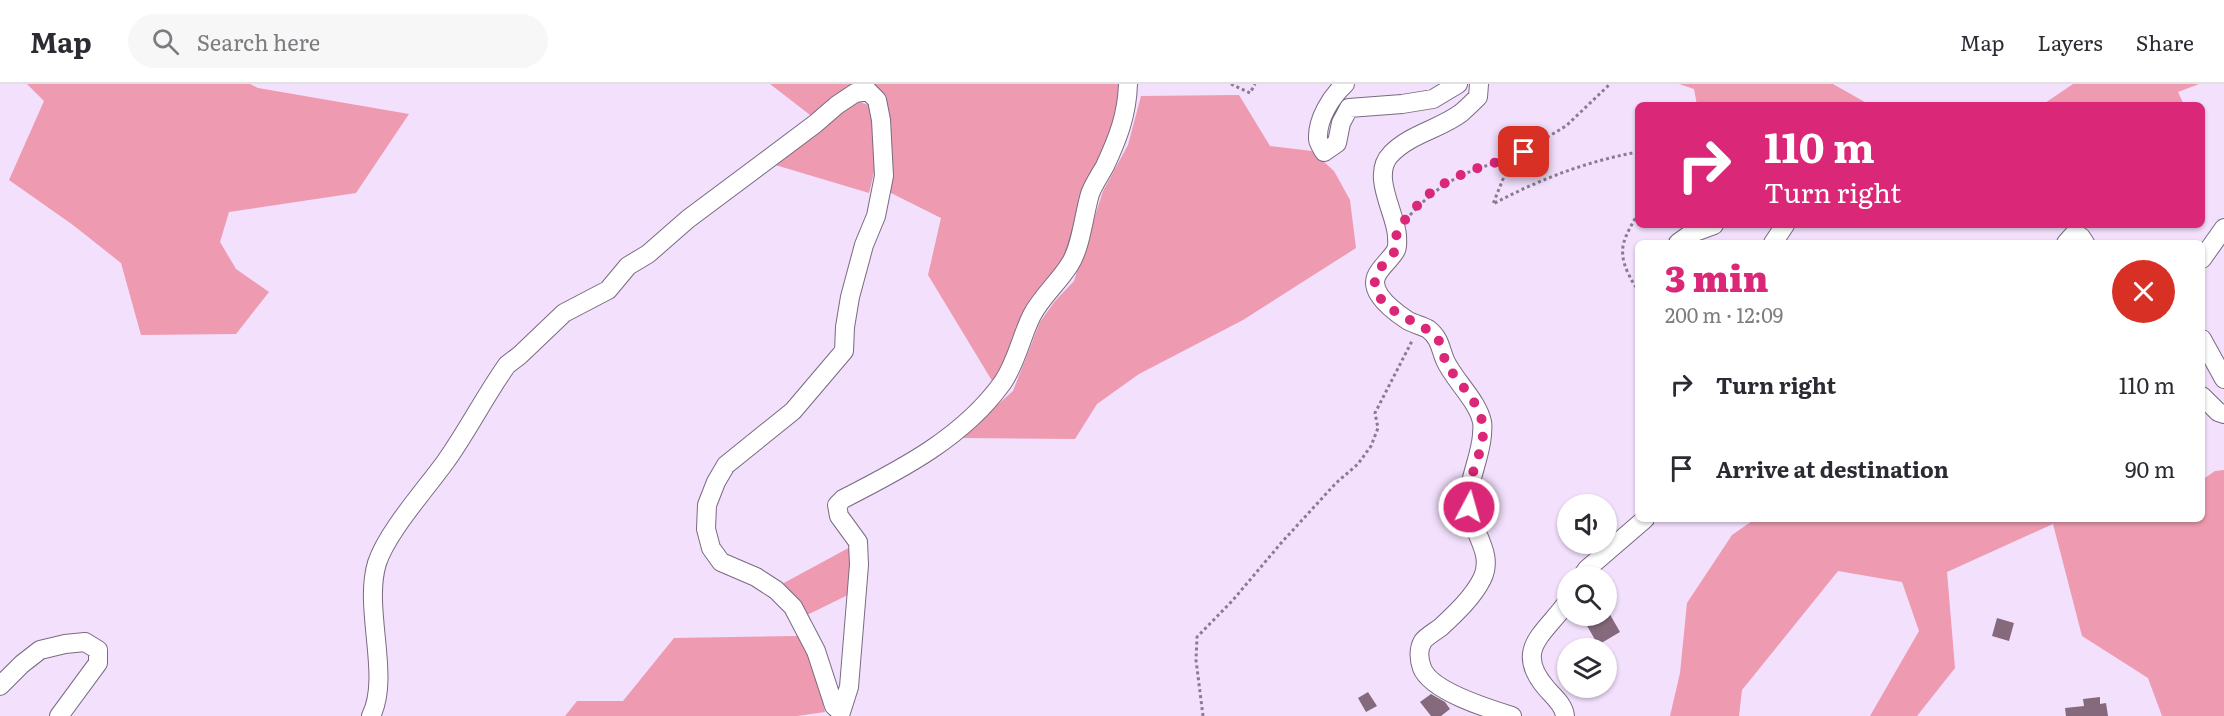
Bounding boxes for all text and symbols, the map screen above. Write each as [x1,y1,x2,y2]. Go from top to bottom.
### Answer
search box [128,14,548,68]
text: Map [30,20,92,62]
icon: search [149,25,182,58]
text: Search here [197,25,320,58]
text: Map [1960,26,2005,57]
text: Layers [2038,26,2103,57]
text: Share [2136,26,2194,57]
text: 110 m [1764,114,1875,176]
pin [1498,126,1549,177]
icon: right [1665,126,1743,204]
icon: arrive [1507,135,1540,168]
text: Turn right [1764,171,1901,211]
text: 3 min [1665,250,1769,303]
button: close [2112,260,2175,323]
text: 200 m · 12:09 [1665,299,1783,329]
icon: right [1665,368,1698,401]
text: Turn right [1716,368,1836,401]
text: 110 m [2119,368,2175,401]
icon: arrive [1665,452,1698,485]
text: Arrive at destination [1716,452,1949,485]
text: 90 m [2125,452,2175,485]
position arrow [1437,475,1501,539]
map controls [1557,494,1617,698]
button: sound [1557,494,1617,554]
button: search [1557,566,1617,626]
button: layers [1557,638,1617,698]

